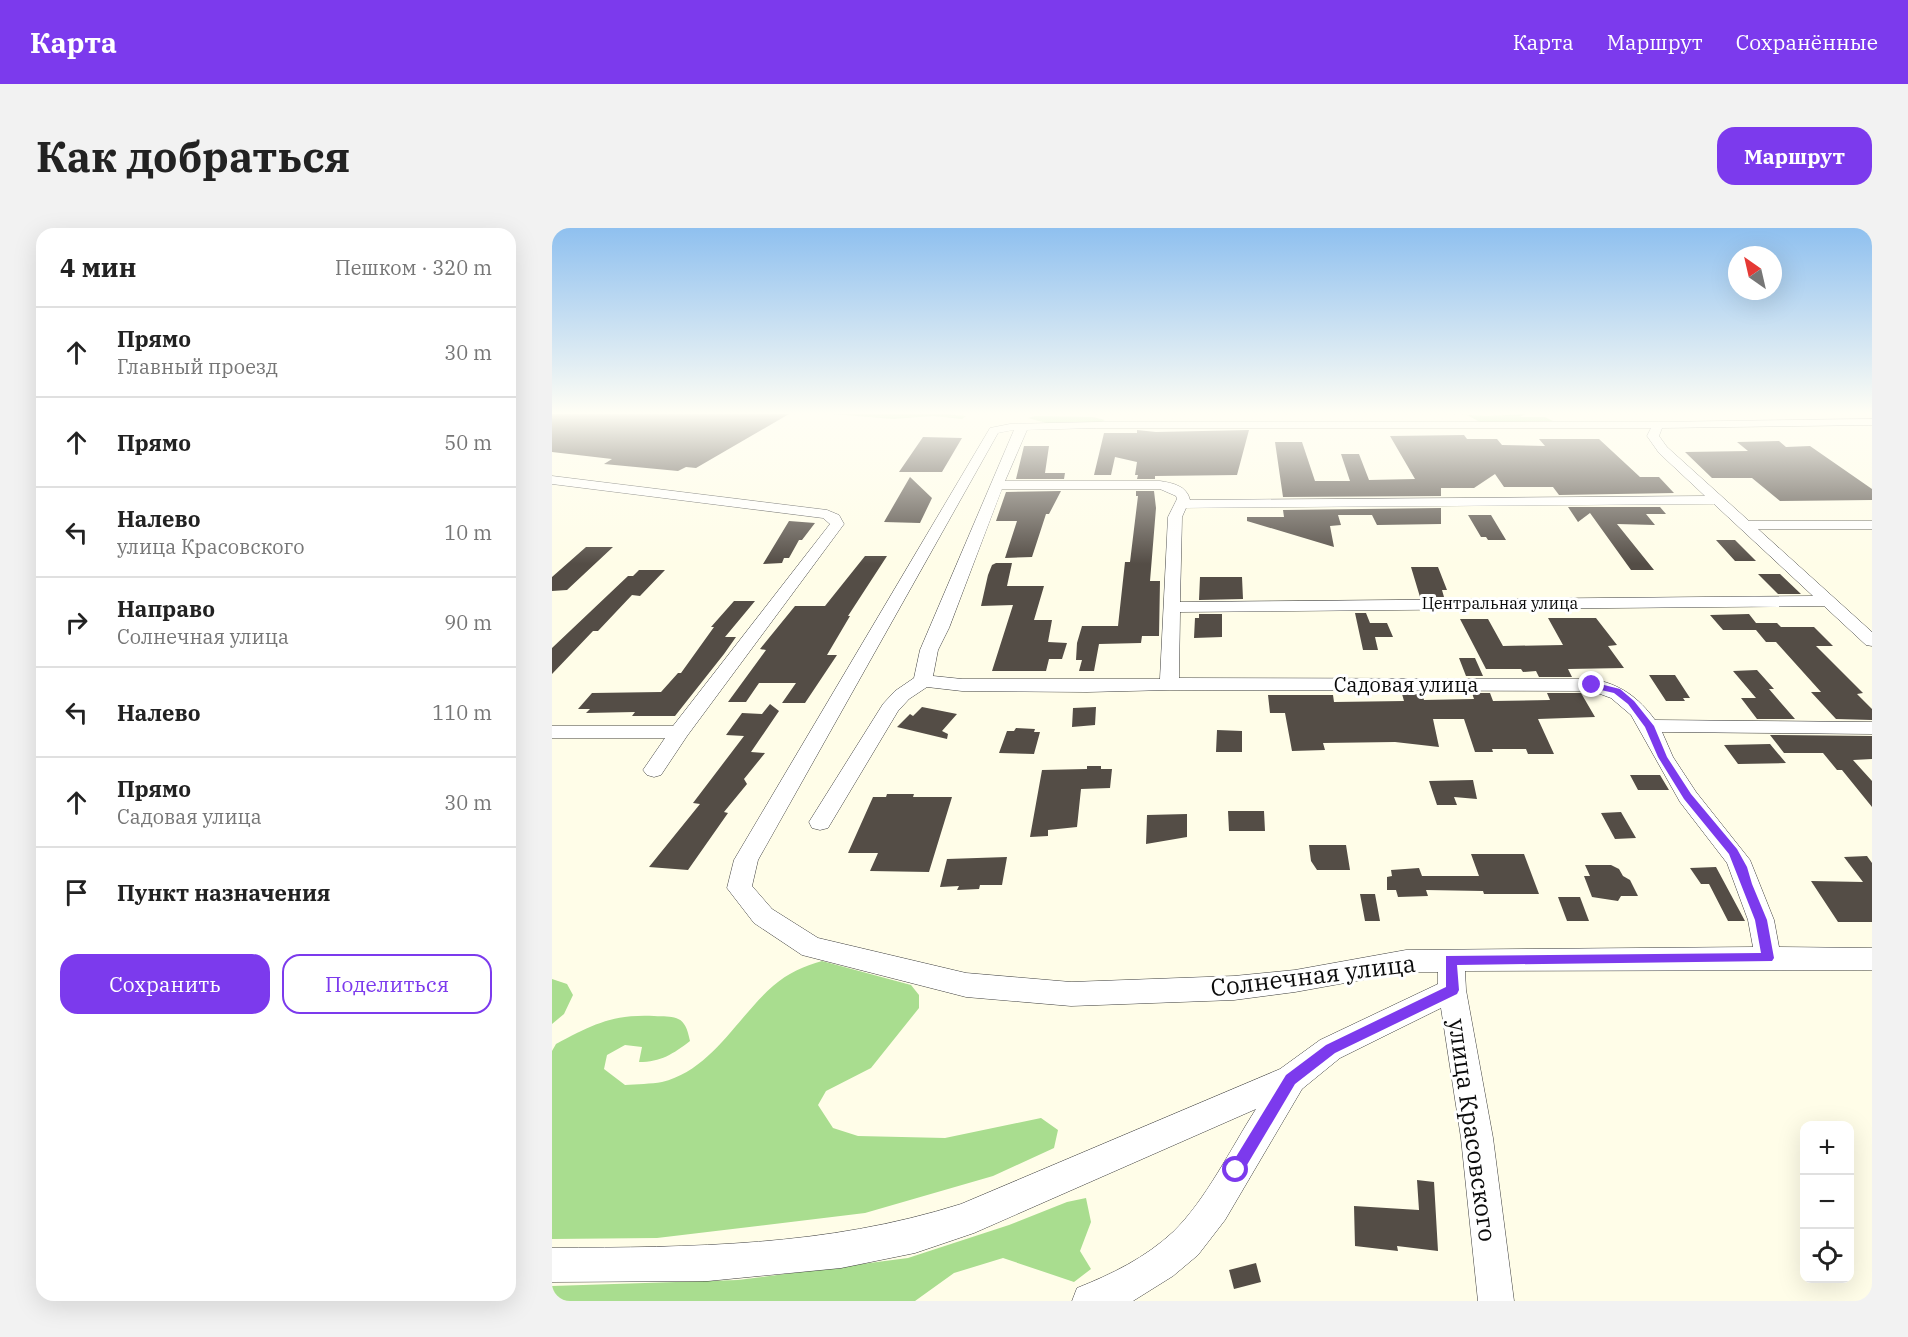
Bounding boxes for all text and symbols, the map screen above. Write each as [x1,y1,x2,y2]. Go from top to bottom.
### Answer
text: Карта [30,24,117,61]
text: Карта [1513,28,1574,56]
text: Маршрут [1607,28,1703,56]
text: Сохранённые [1736,28,1878,56]
button: Маршрут [1717,127,1872,185]
text: Как добраться [36,129,350,184]
north arrow [1728,246,1782,300]
text: 4 мин [60,250,136,284]
text: Пешком · 320 m [335,254,492,281]
text: Прямо [117,324,191,353]
icon: ahead [60,336,93,369]
text: 30 m [444,339,492,366]
text: Главный проезд [117,353,278,380]
icon: ahead [60,426,93,459]
text: Прямо [117,428,191,457]
text: 50 m [444,429,492,456]
text: Налево [117,504,201,533]
icon: left [60,516,93,549]
text: 10 m [444,519,492,546]
text: улица Красовского [117,533,304,560]
street label: Центральная улица [1422,593,1579,613]
text: Направо [117,594,215,623]
icon: right [60,606,93,639]
text: 90 m [444,609,492,636]
text: Солнечная улица [117,623,289,650]
street label: Садовая улица [1334,671,1478,698]
route end [1578,671,1604,697]
icon: left [60,696,93,729]
text: Налево [117,698,201,727]
text: 110 m [432,699,492,726]
text: Прямо [117,774,191,803]
icon: ahead [60,786,93,819]
text: 30 m [444,789,492,816]
text: Садовая улица [117,803,262,830]
icon: arrive [60,876,93,909]
text: Пункт назначения [117,878,331,907]
street label: Солнечная улица [1209,947,1417,1003]
button: Сохранить [60,954,270,1014]
button: Поделиться [282,954,492,1014]
street label: улица Красовского [1442,1016,1504,1244]
map controls [1800,1121,1854,1283]
button: + [1800,1121,1854,1175]
route start [1222,1156,1248,1182]
button: − [1800,1175,1854,1229]
button: locate [1800,1229,1854,1283]

